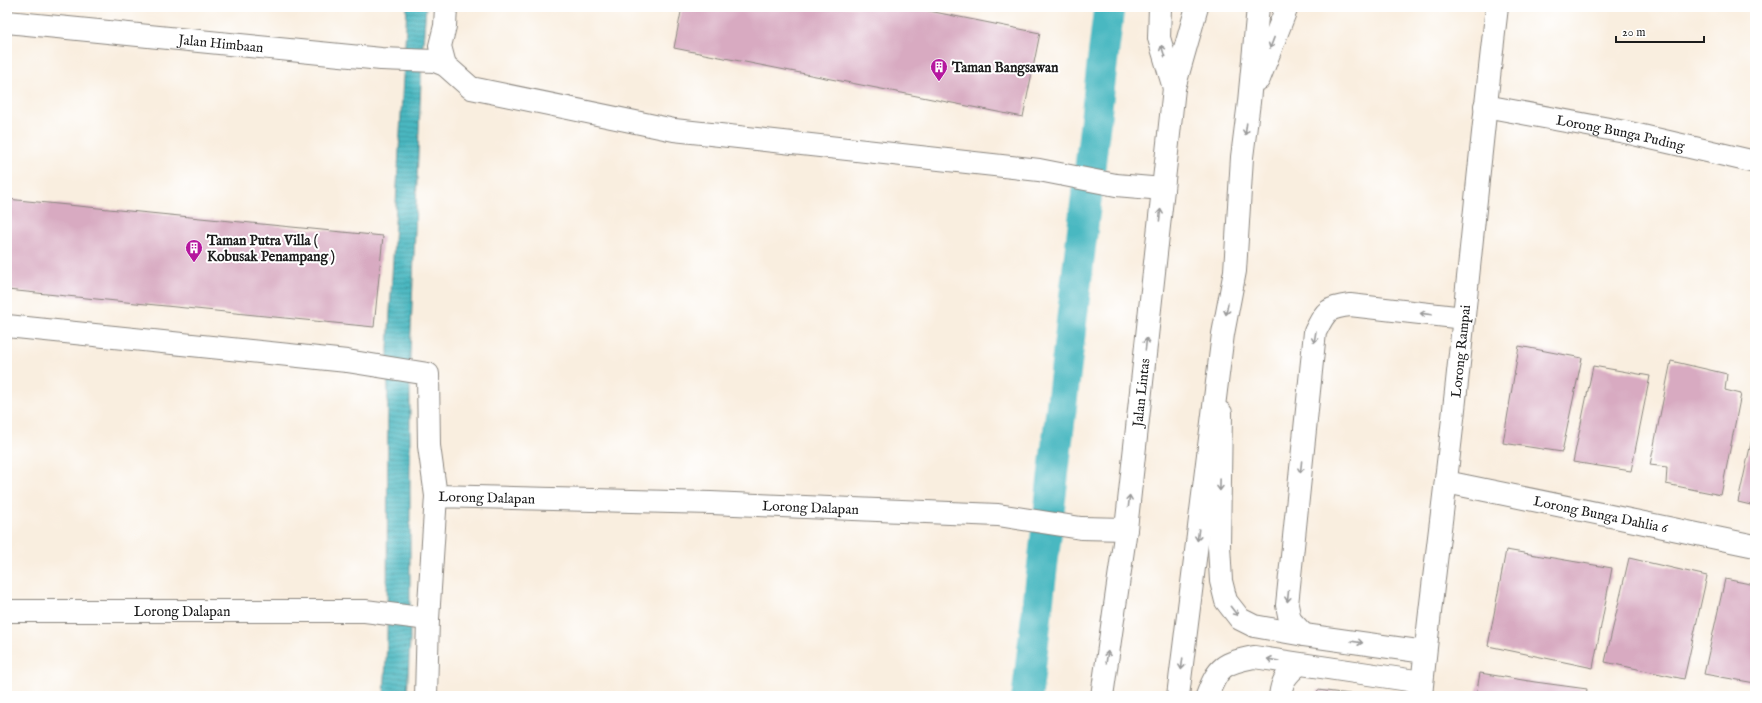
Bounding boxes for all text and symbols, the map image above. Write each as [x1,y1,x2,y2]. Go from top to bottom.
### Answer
scale bar [1616,18,1704,44]
text: 20 m [1622,25,1645,40]
street label: Jalan Himbaan [175,31,265,57]
one-way arrow [1268,37,1276,49]
one-way arrow [1159,44,1166,57]
building icon: Taman Bangsawan [929,57,949,82]
place label: Taman Bangsawan [951,59,1059,77]
street label: Lorong Bunga Puding [1555,111,1687,156]
one-way arrow [1242,122,1250,135]
one-way arrow [1156,209,1164,222]
place label: Taman Putra Villa ( Kobusak Penampang ) [206,232,335,266]
building icon: Taman Putra Villa ( Kobusak Penampang ) [184,238,204,263]
one-way arrow [1223,303,1231,316]
street label: Lorong Rampai [1447,304,1475,399]
one-way arrow [1420,310,1433,317]
one-way arrow [1311,331,1319,344]
one-way arrow [1142,338,1150,351]
street label: Jalan Lintas [1129,357,1155,430]
one-way arrow [1297,460,1305,473]
one-way arrow [1216,478,1224,491]
street label: Lorong Dalapan [438,488,536,509]
street label: Lorong Bunga Dahlia 6 [1532,492,1670,538]
one-way arrow [1125,495,1132,508]
street label: Lorong Dalapan [762,497,860,519]
one-way arrow [1194,528,1202,541]
one-way arrow [1284,589,1291,602]
street label: Lorong Dalapan [134,603,231,621]
one-way arrow [1230,605,1238,616]
one-way arrow [1350,638,1363,646]
one-way arrow [1103,651,1111,664]
one-way arrow [1267,656,1280,664]
one-way arrow [1178,657,1186,670]

